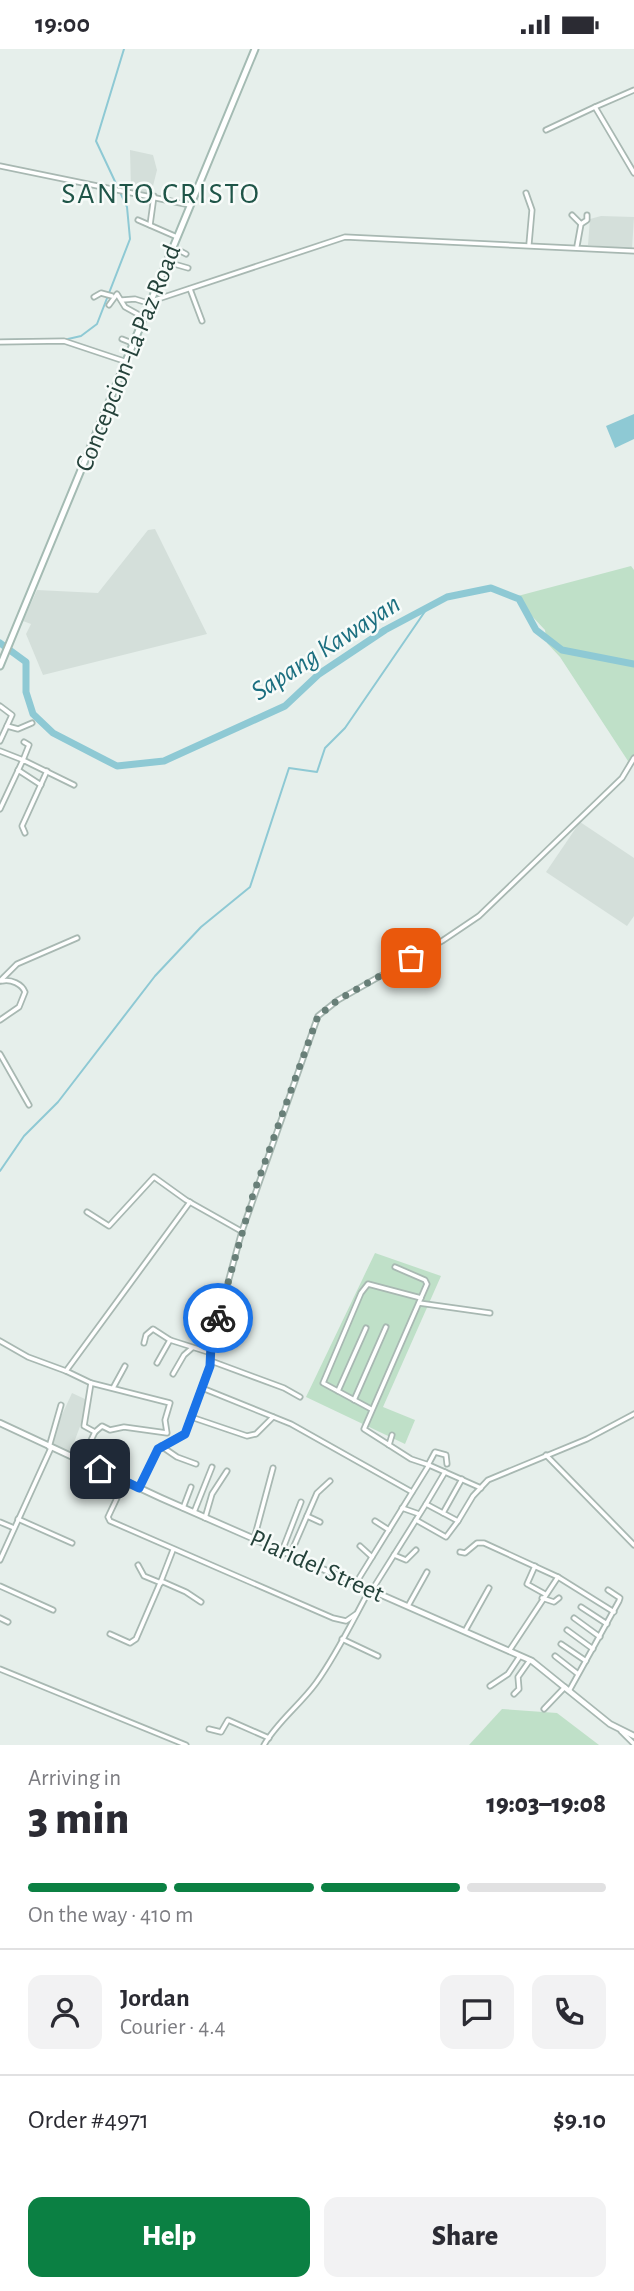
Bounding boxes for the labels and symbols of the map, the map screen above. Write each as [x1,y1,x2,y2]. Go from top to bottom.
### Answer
district label: SANTO CRISTO [61,179,261,209]
street label: Concepcion-La Paz Road [71,241,185,475]
water label: Sapang Kawayan [247,590,405,706]
pin [381,928,441,988]
courier [183,1283,253,1353]
pin [70,1439,130,1499]
street label: Plaridel Street [246,1525,388,1607]

